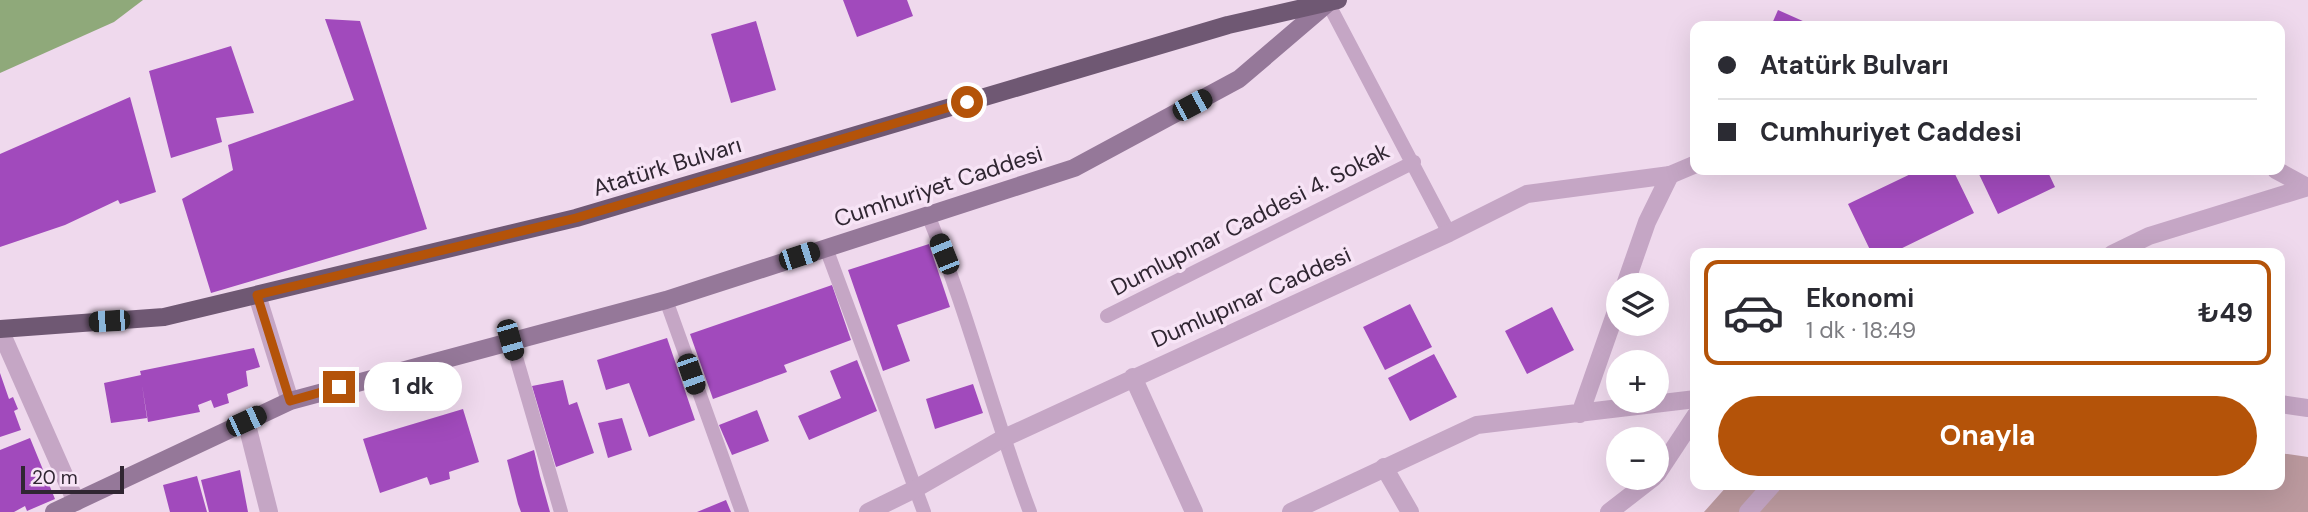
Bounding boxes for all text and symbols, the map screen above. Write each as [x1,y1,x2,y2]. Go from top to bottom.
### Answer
text: Atatürk Bulvarı [1760,48,1949,82]
route start [951,86,983,118]
car [1169,86,1216,124]
text: Cumhuriyet Caddesi [1760,115,2022,149]
street label: Atatürk Bulvarı [589,129,745,203]
street label: Dumlupınar Caddesi 4. Sokak [1106,137,1394,301]
street label: Cumhuriyet Caddesi [830,138,1046,234]
car [927,231,962,277]
car [776,240,823,272]
street label: Dumlupınar Caddesi [1147,241,1355,353]
map controls [1606,273,1669,490]
button: layers [1606,273,1669,336]
icon: car [1722,281,1785,344]
text: Ekonomi [1806,281,1914,315]
text: ₺49 [2198,296,2253,330]
car [88,309,131,333]
text: 1 dk · 18:49 [1806,315,1916,345]
car [495,317,526,363]
button: + [1606,350,1669,413]
car [675,351,708,397]
callout: 1 dk [364,362,462,412]
route end [323,371,355,403]
text: 1 dk [392,371,434,401]
button: Onayla [1718,396,2257,476]
car [223,403,270,439]
button: − [1606,427,1669,490]
scale bar [21,463,124,495]
text: 20 m [32,465,78,490]

